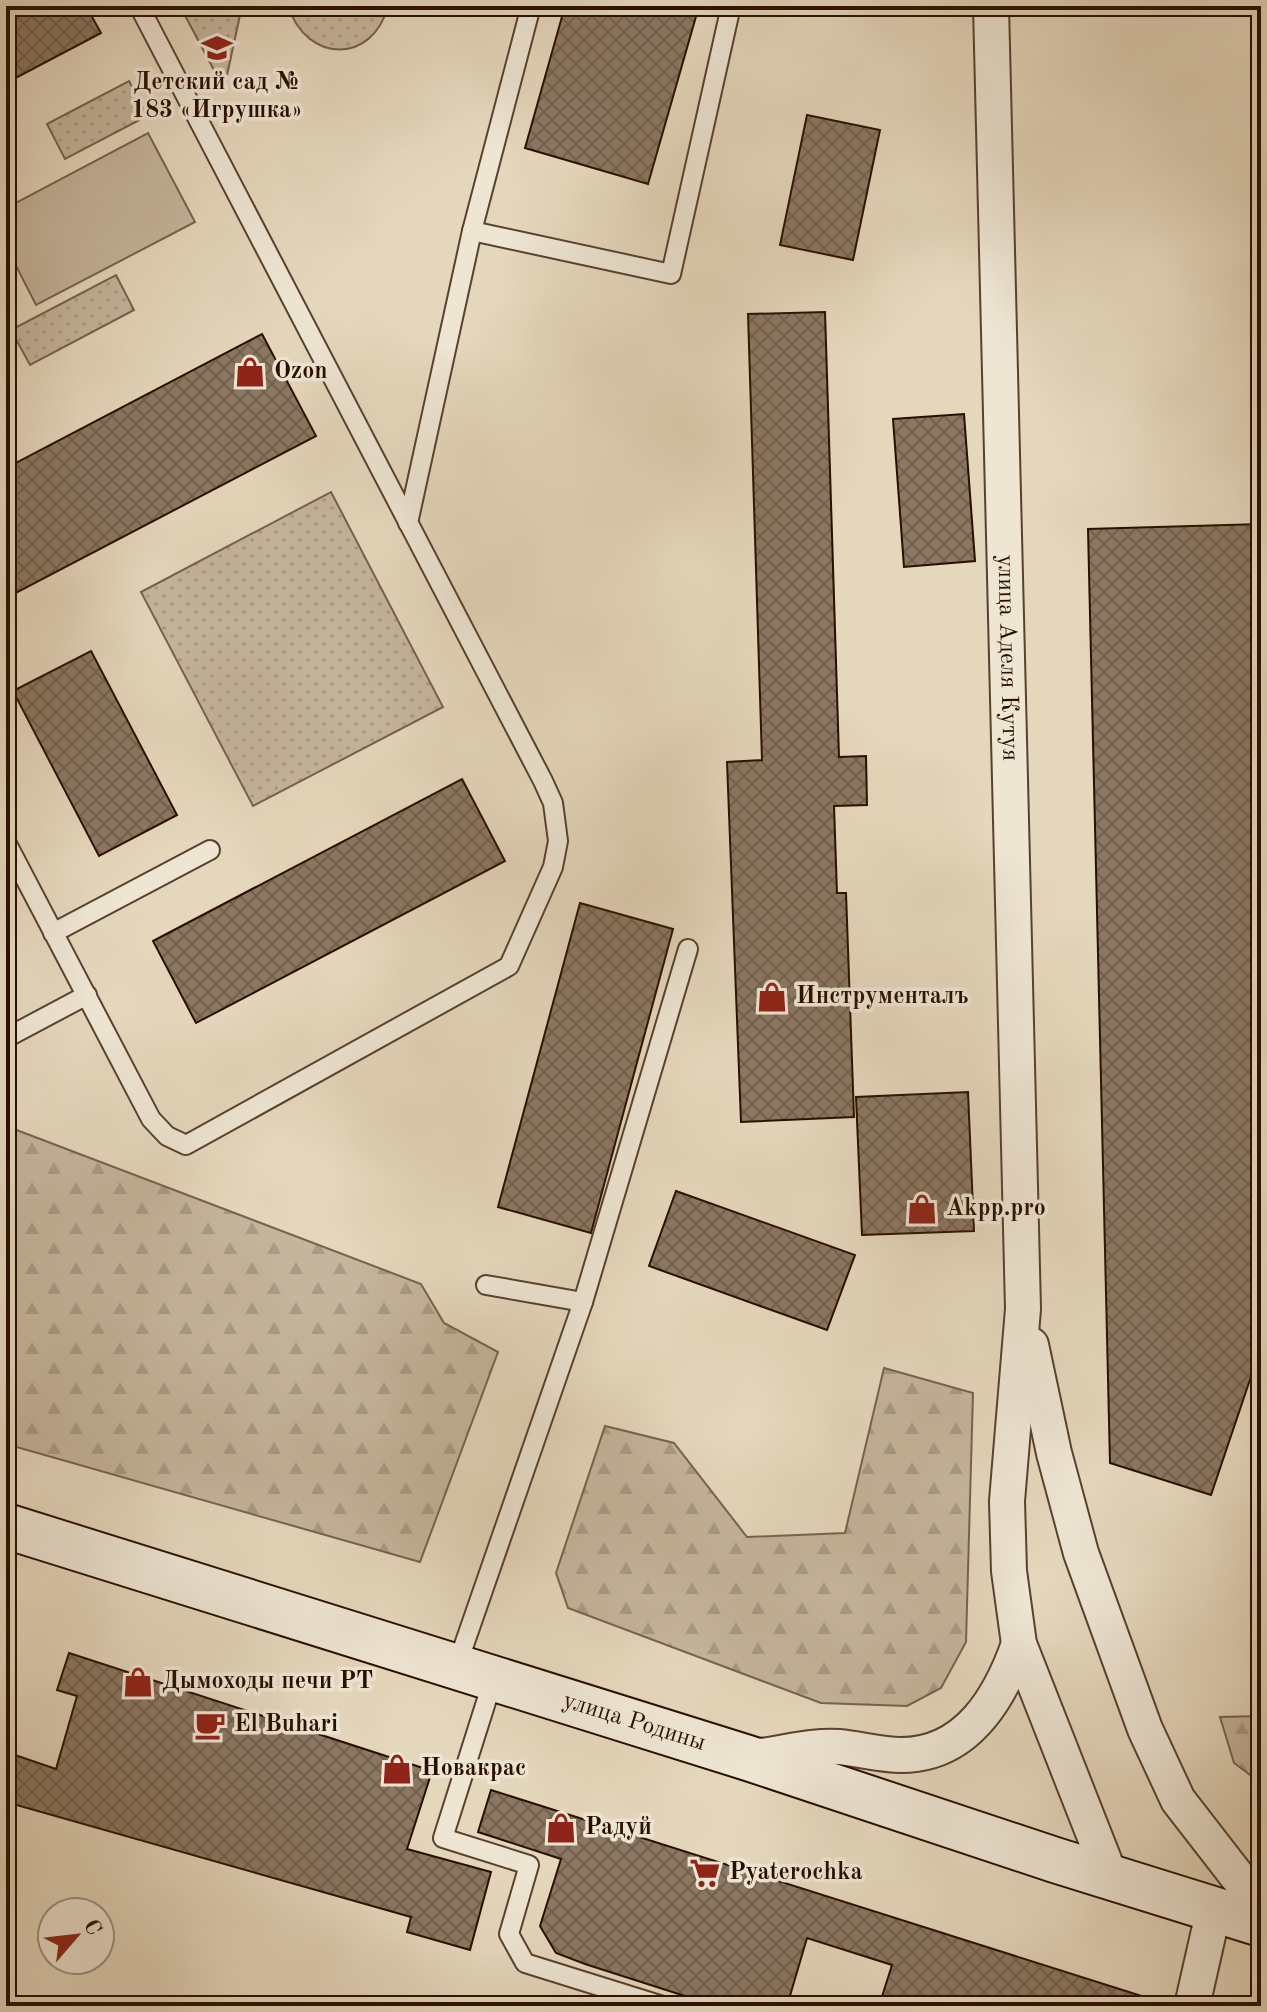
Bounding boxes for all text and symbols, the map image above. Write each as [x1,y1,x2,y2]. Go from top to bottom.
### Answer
school or university icon: Детский сад № 183 «Игрушка» [200,31,234,65]
place label: Детский сад № 183 «Игрушка» [131,71,303,123]
shop icon: Ozon [233,355,267,389]
place label: Ozon [274,360,328,384]
street label: улица Аделя Кутуя [992,554,1022,761]
shop icon: Инструменталъ [755,980,789,1014]
place label: Инструменталъ [796,985,969,1009]
shop icon: Akpp.pro [905,1192,939,1226]
place label: Akpp.pro [946,1197,1046,1221]
shop icon: Дымоходы печи РТ [121,1665,155,1699]
place label: Дымоходы печи РТ [162,1670,373,1694]
street label: улица Родины [560,1689,708,1756]
cafe icon: El Buhari [193,1708,227,1742]
place label: El Buhari [234,1713,338,1737]
shop icon: Новакрас [380,1752,414,1786]
place label: Новакрас [421,1757,526,1781]
shop icon: Радуй [544,1811,578,1845]
place label: Радуй [585,1816,652,1840]
supermarket icon: Pyaterochka [688,1856,722,1890]
place label: Pyaterochka [729,1861,863,1885]
north arrow [36,1896,116,1976]
text: С [79,1916,105,1939]

